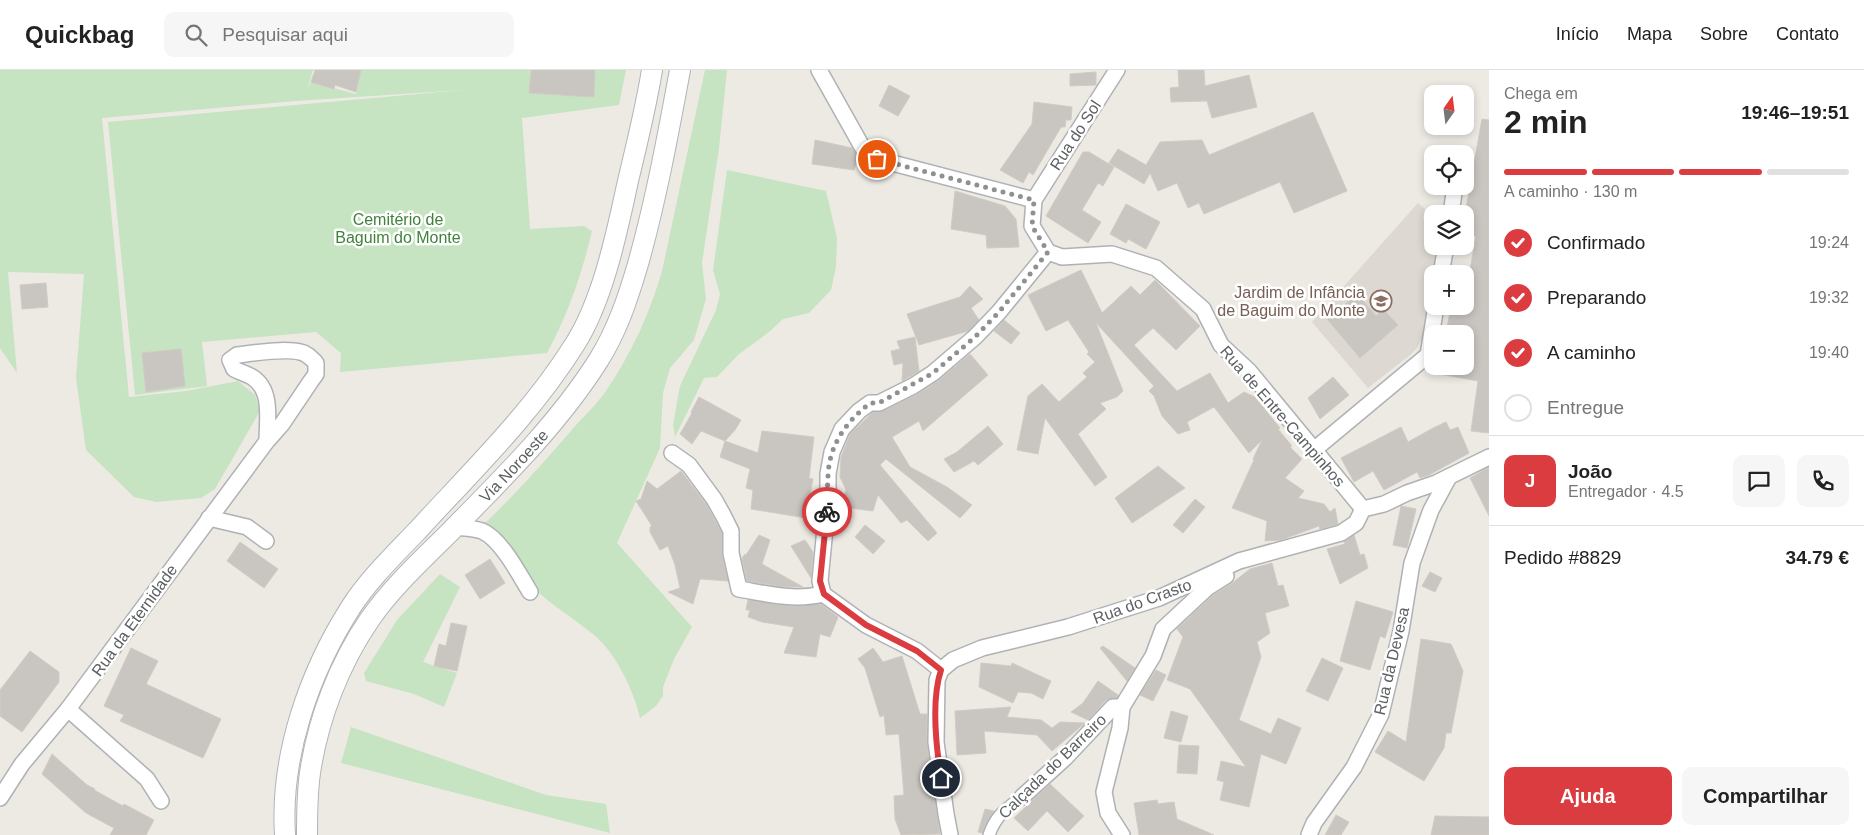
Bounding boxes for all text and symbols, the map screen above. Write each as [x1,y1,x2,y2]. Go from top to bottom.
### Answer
search box [164,12,514,57]
text: Quickbag [25,21,134,48]
icon: search [182,21,210,49]
text: Pesquisar aqui [222,24,348,45]
text: Início [1556,24,1599,44]
text: Mapa [1627,24,1672,44]
text: Sobre [1700,24,1748,44]
text: Contato [1776,24,1839,44]
north arrow [1424,85,1474,135]
map controls [1424,85,1474,375]
text: Chega em [1504,85,1578,102]
street label: Rua do Sol [1047,97,1104,173]
text: 19:46–19:51 [1741,102,1849,123]
text: 2 min [1504,104,1588,140]
pin [856,138,898,180]
icon: bag [863,145,891,173]
button: locate [1424,145,1474,195]
text: A caminho · 130 m [1504,183,1637,200]
button: layers [1424,205,1474,255]
park label: Cemitério de Baguim do Monte [335,211,461,246]
icon: check [1504,229,1532,257]
text: Confirmado [1547,232,1645,253]
text: 19:24 [1809,234,1849,251]
button: + [1424,265,1474,315]
place label: Jardim de Infância de Baguim do Monte [1217,284,1365,319]
icon: check [1504,284,1532,312]
text: Preparando [1547,287,1646,308]
school or university icon: Jardim de Infância de Baguim do Monte [1369,289,1393,313]
text: 19:32 [1809,289,1849,306]
button: − [1424,325,1474,375]
icon: check [1504,339,1532,367]
text: A caminho [1547,342,1636,363]
street label: Rua de Entre-Campinhos [1217,343,1348,490]
text: 19:40 [1809,344,1849,361]
text: Entregue [1547,397,1624,418]
street label: Via Noroeste [476,426,552,506]
button: chat [1733,455,1785,507]
button: phone [1797,455,1849,507]
text: João [1568,461,1612,482]
text: J [1525,470,1535,491]
text: Entregador · 4.5 [1568,483,1684,500]
courier [802,487,852,537]
icon: bike [813,498,841,526]
text: Pedido #8829 [1504,547,1621,568]
text: 34.79 € [1786,547,1849,568]
street label: Rua da Eternidade [88,561,181,679]
street label: Rua do Crasto [1091,576,1194,627]
street label: Rua da Devesa [1371,605,1412,717]
street label: Calçada do Barreiro [995,711,1110,822]
pin [920,757,962,799]
icon: home [927,764,955,792]
button: Ajuda [1504,767,1672,825]
button: Compartilhar [1682,767,1849,825]

